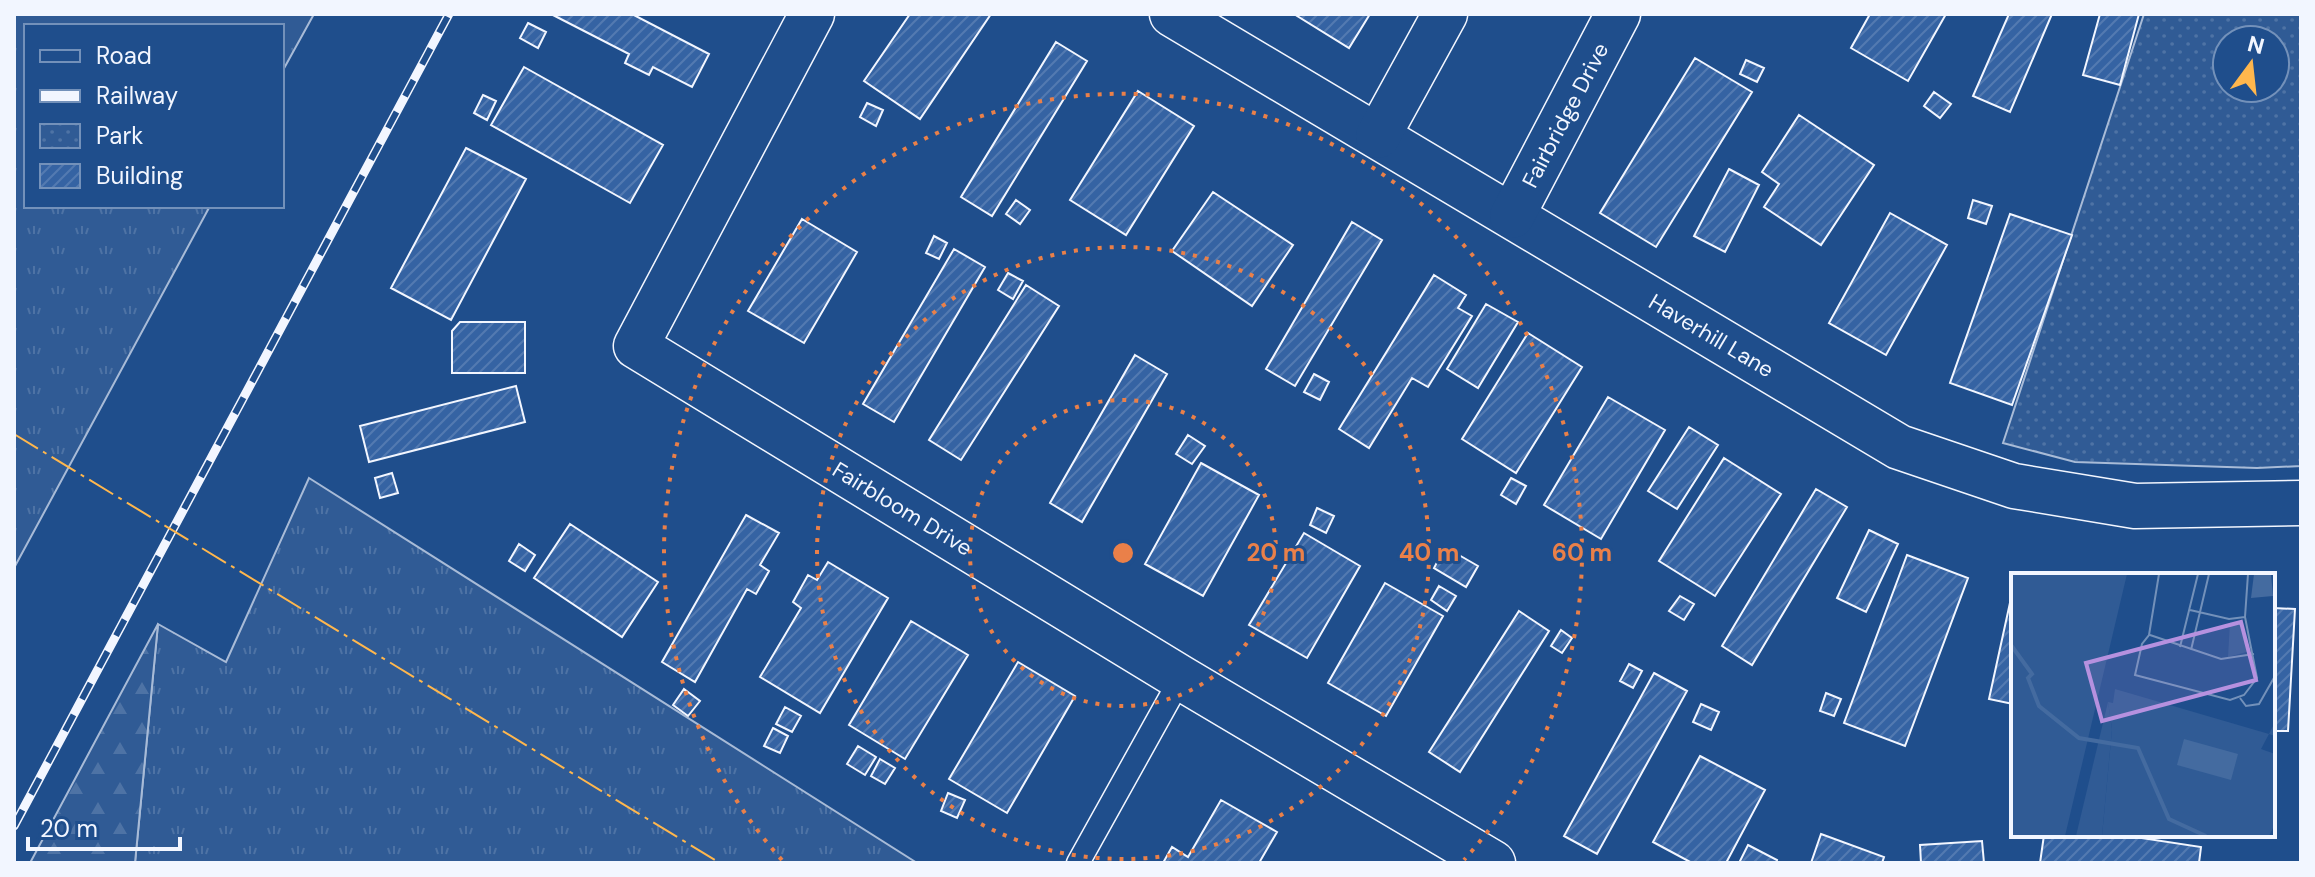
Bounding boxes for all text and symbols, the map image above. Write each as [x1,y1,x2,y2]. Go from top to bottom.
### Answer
legend [24,24,284,208]
north arrow [2211,24,2291,104]
text: N [2245,29,2268,61]
street label: Fairbridge Drive [1515,38,1615,193]
text: Road [96,40,152,71]
text: Railway [96,80,178,111]
text: Park [96,120,143,151]
text: Building [96,160,183,191]
street label: Haverhill Lane [1644,287,1779,384]
street label: Fairbloom Drive [827,455,978,562]
text: 20 m [1247,537,1305,568]
text: 40 m [1399,537,1459,568]
text: 60 m [1552,537,1612,568]
centre of rings [1109,539,1137,567]
inset map [2011,573,2275,837]
scale bar [28,801,180,851]
text: 20 m [40,813,98,844]

